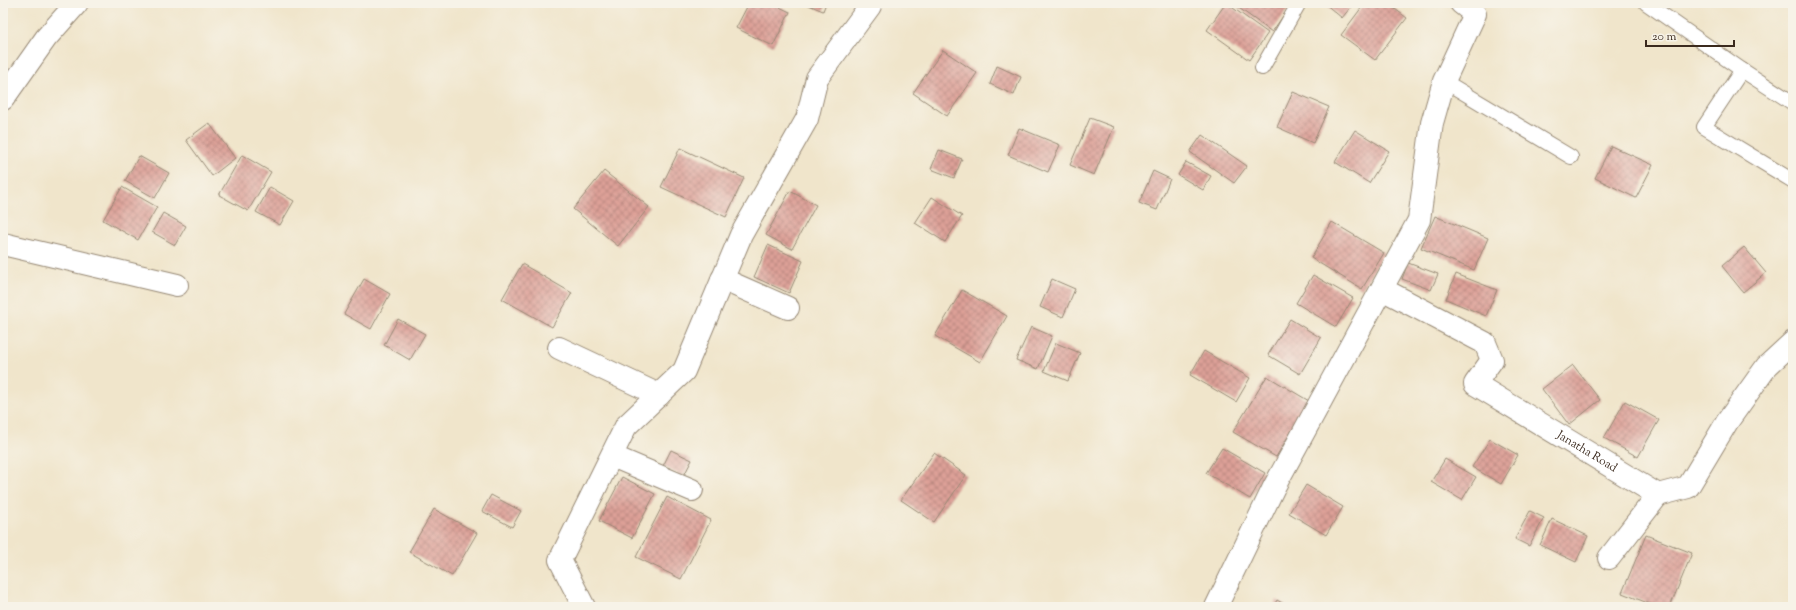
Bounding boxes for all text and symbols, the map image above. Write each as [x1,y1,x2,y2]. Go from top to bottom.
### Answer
scale bar [1646,22,1734,48]
text: 20 m [1652,28,1677,46]
street label: Janatha Road [1552,426,1621,477]

